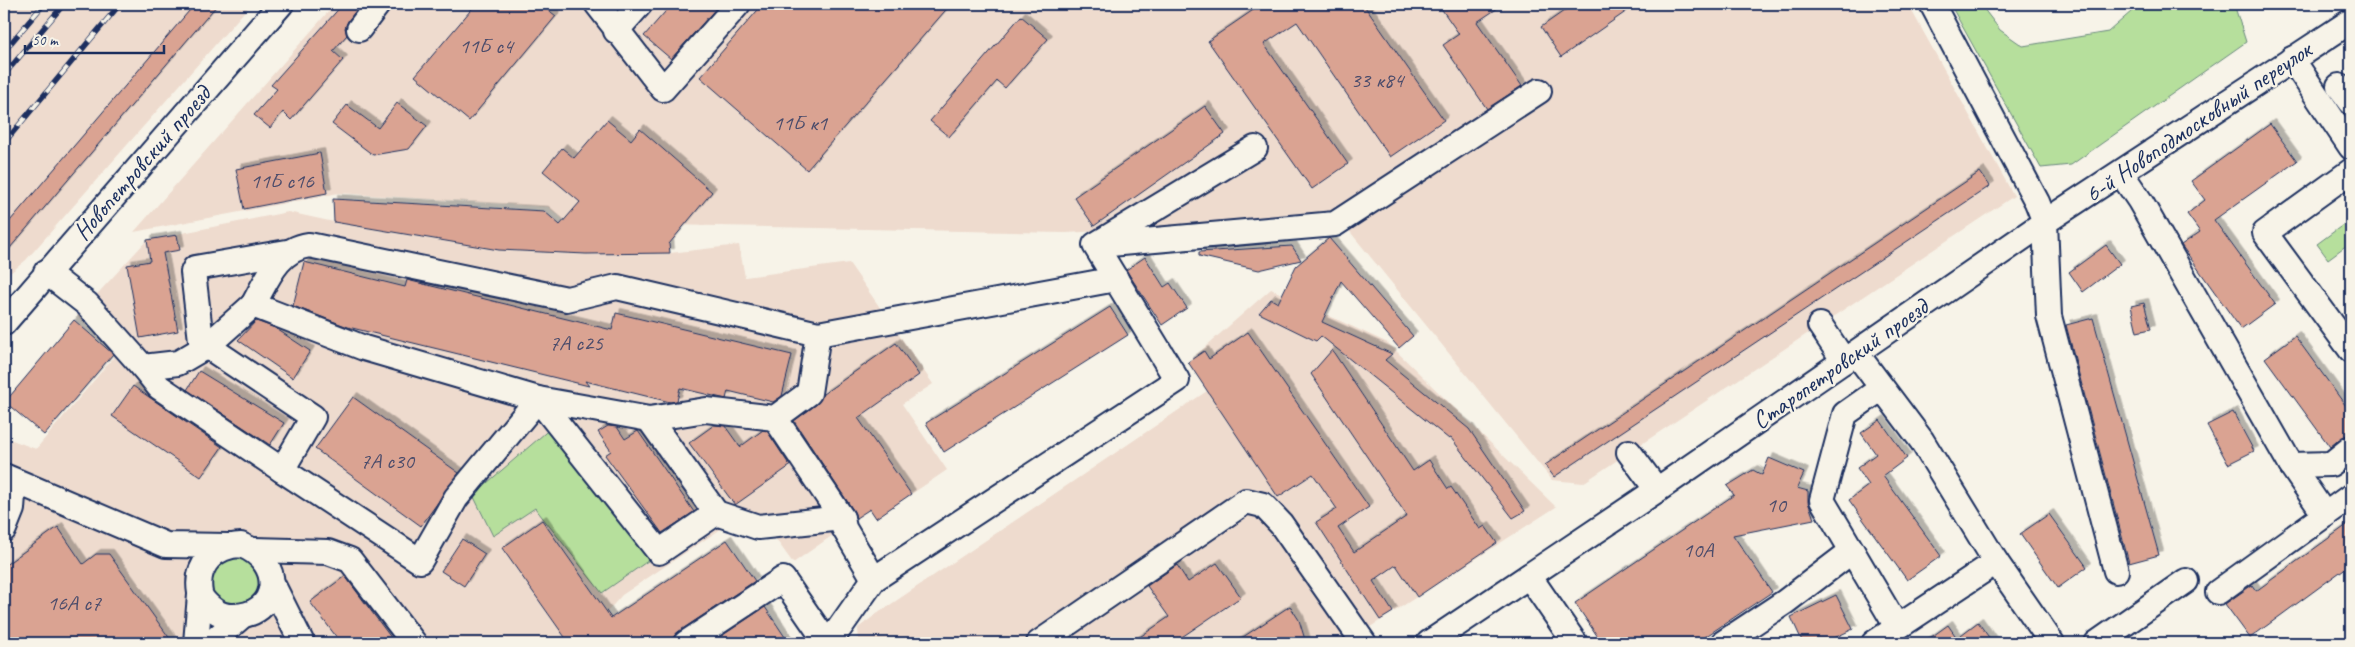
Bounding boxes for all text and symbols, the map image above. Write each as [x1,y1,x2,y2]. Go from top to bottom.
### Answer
scale bar [25,22,164,54]
text: 50 m [32,31,59,50]
house number: 11Б с4 [459,32,515,60]
street label: 6-й Новоподмосковный переулок [2078,33,2320,210]
house number: 33 к84 [1350,66,1406,94]
street label: Новопетровский проезд [66,77,219,247]
house number: 11Б к1 [773,109,828,137]
house number: 11Б с16 [250,167,315,195]
street label: Старопетровский проезд [1746,290,1936,437]
house number: 7А с25 [549,329,604,357]
house number: 7А с30 [360,447,416,475]
house number: 10 [1766,491,1788,519]
house number: 10А [1683,536,1714,564]
house number: 16А с7 [47,589,102,617]

